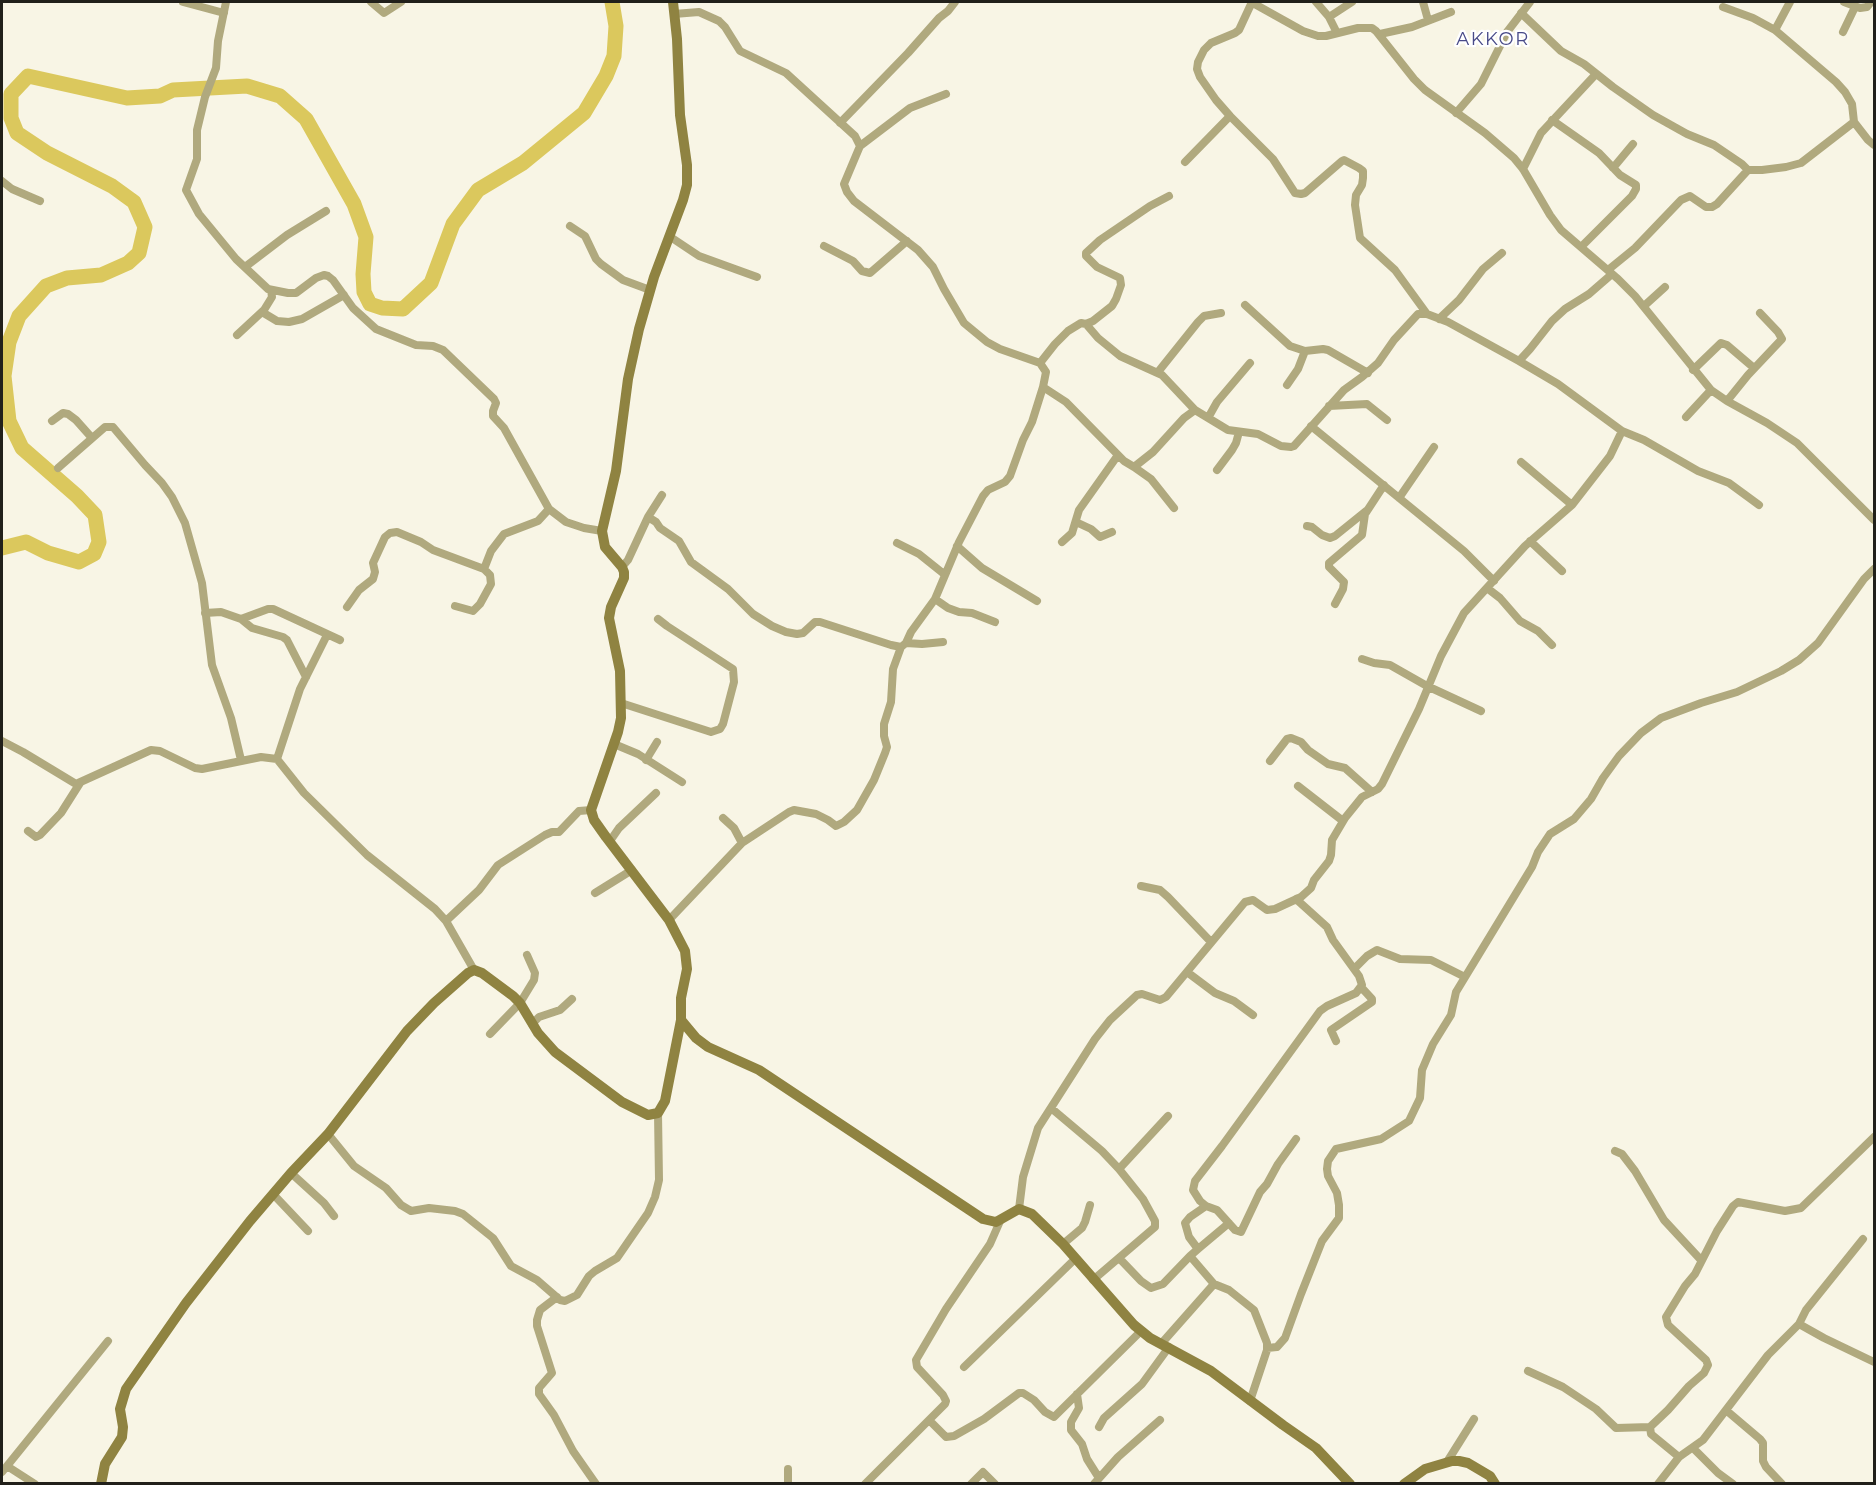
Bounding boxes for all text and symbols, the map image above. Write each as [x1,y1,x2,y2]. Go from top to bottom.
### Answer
district label: AKKOR [1456,29,1530,51]

